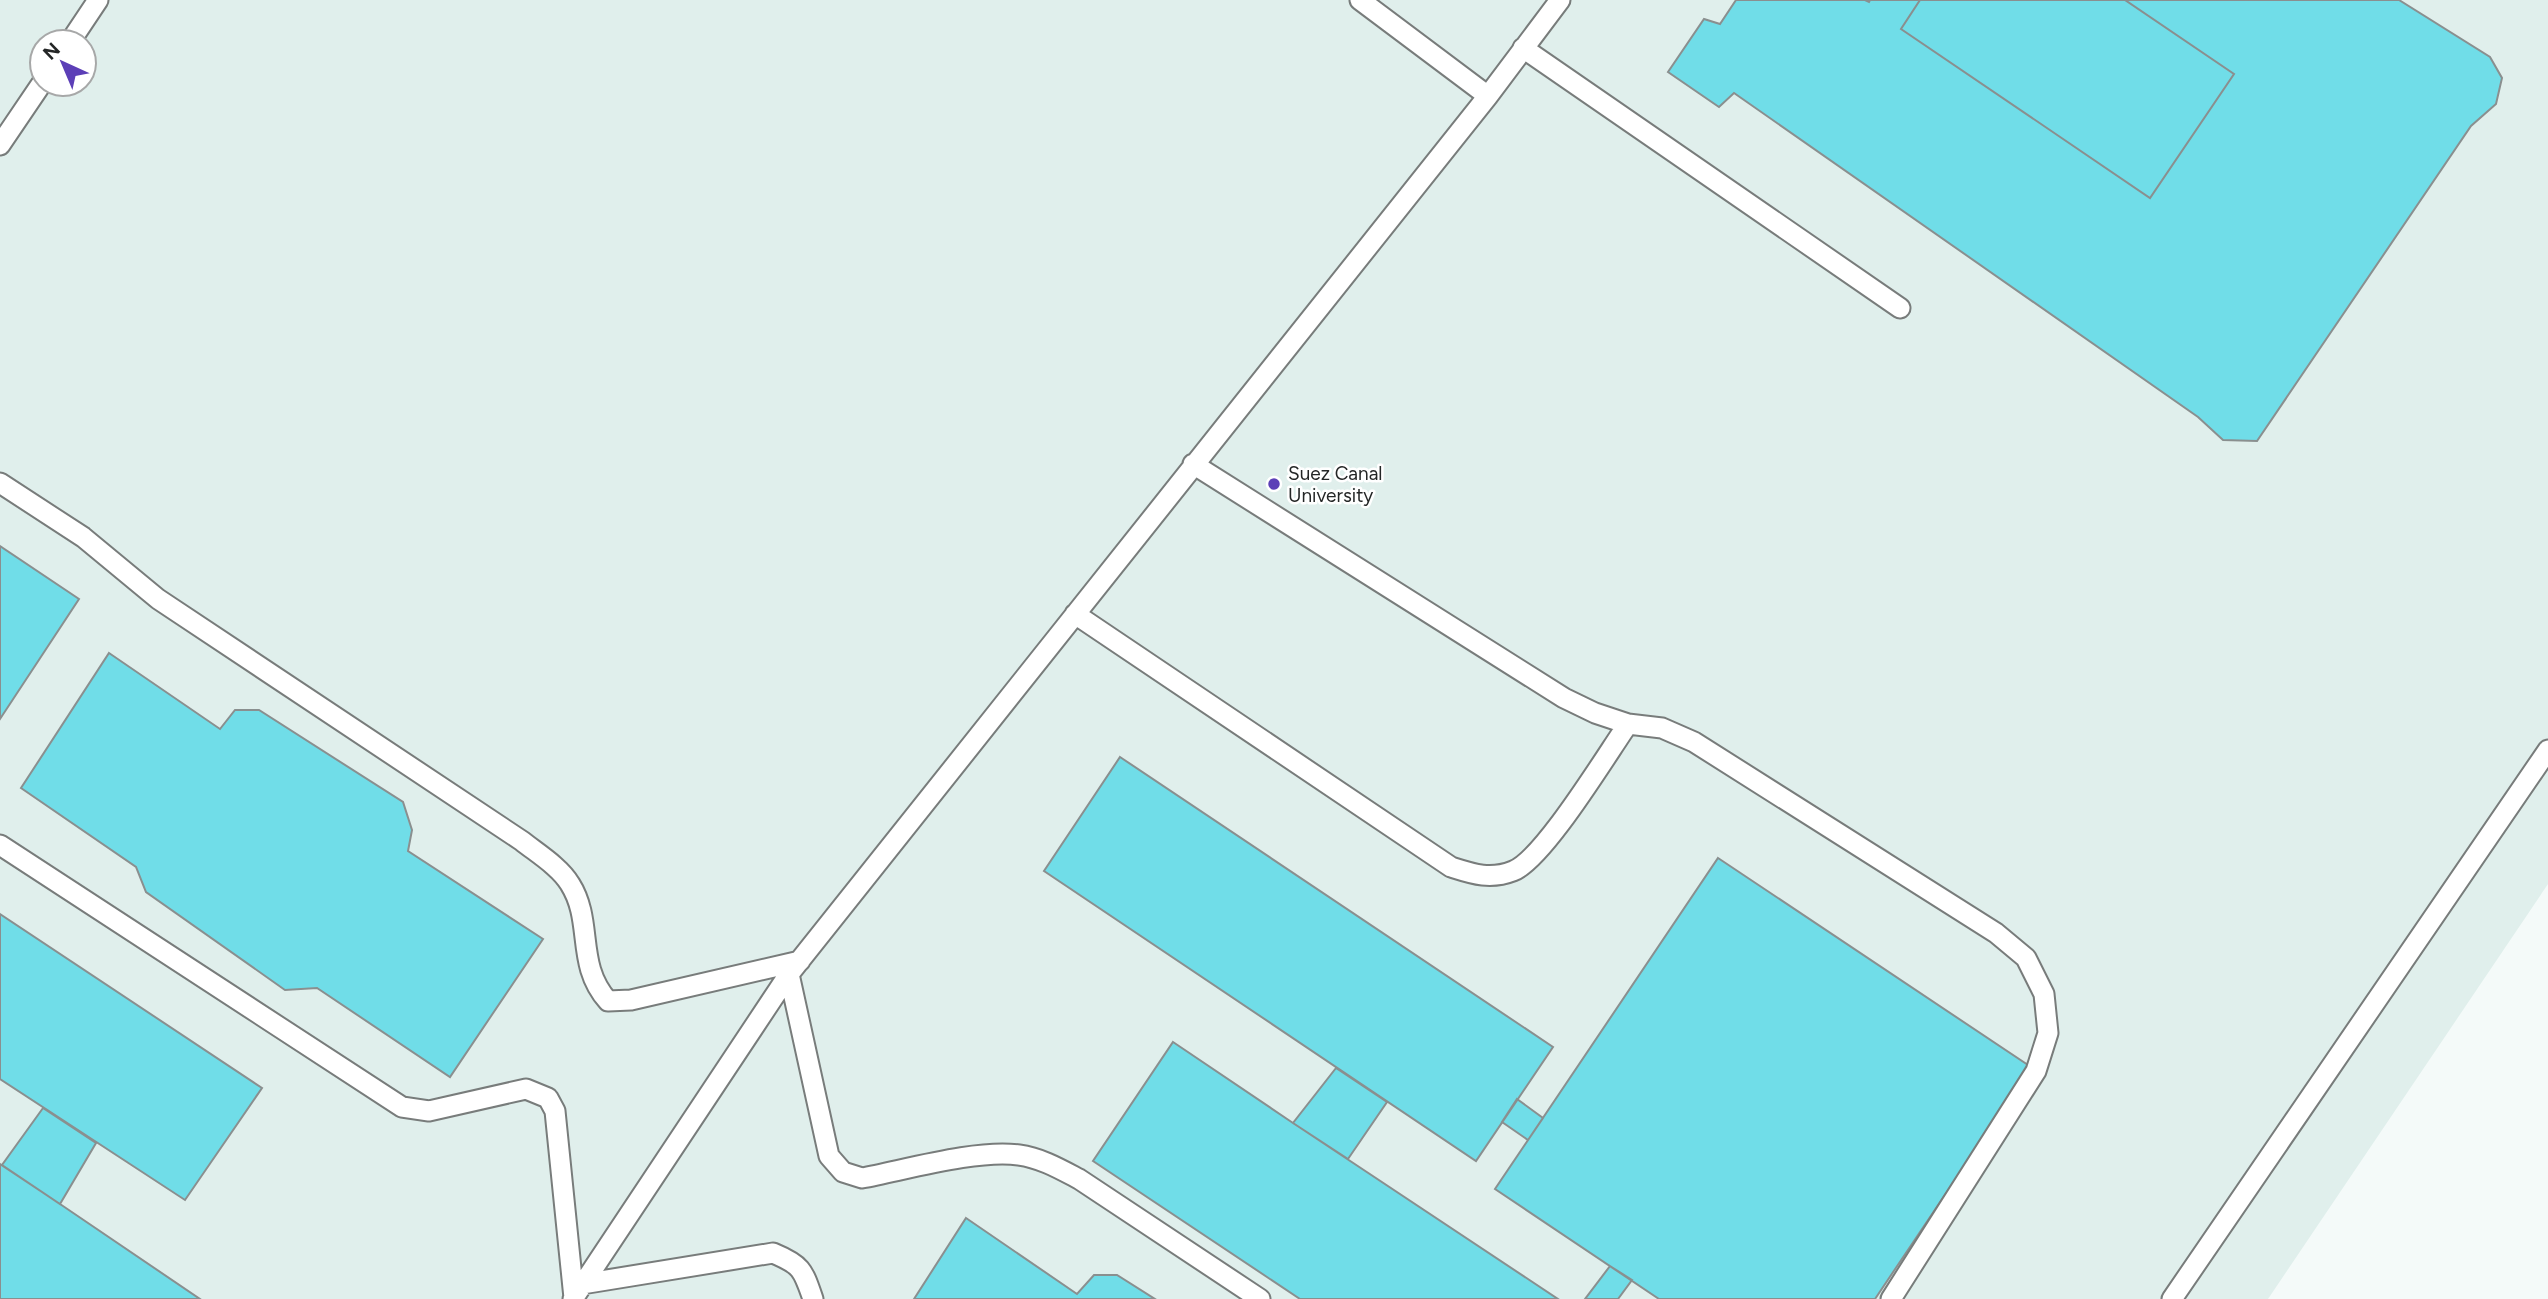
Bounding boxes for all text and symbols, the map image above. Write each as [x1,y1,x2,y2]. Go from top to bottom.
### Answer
north arrow [28,28,98,98]
text: N [38,38,65,65]
place label: Suez Canal University [1288,462,1383,507]
marker: Suez Canal University [1266,476,1282,492]

